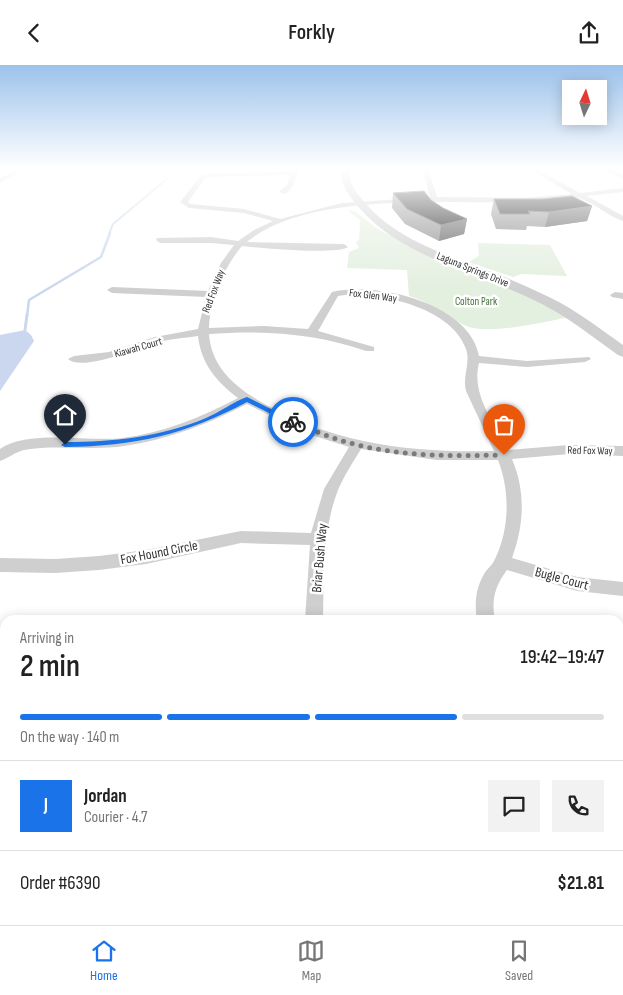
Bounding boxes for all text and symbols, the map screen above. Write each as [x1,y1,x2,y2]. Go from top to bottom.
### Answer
icon: back [20,19,48,47]
text: Forkly [288,19,335,46]
icon: share [575,19,603,47]
north arrow [562,80,608,125]
map controls [562,80,607,125]
street label: Laguna Springs Drive [435,249,511,290]
street label: Red Fox Way [199,267,228,315]
street label: Fox Glen Way [348,286,398,305]
park label: Colton Park [455,295,498,308]
street label: Kiawah Court [113,334,164,360]
pin [44,394,86,445]
courier [268,397,318,447]
icon: home [51,401,79,429]
pin [483,404,525,455]
icon: bike [279,408,307,436]
icon: bag [490,411,518,439]
street label: Red Fox Way [567,444,614,457]
street label: Briar Bush Way [308,522,331,593]
street label: Fox Hound Circle [119,537,199,568]
street label: Bugle Court [533,563,591,594]
text: Arriving in [20,629,74,648]
text: 19:42–19:47 [521,646,604,669]
text: 2 min [20,647,80,686]
text: On the way · 140 m [20,728,119,747]
button: chat [488,780,540,832]
button: phone [552,780,604,832]
text: Jordan [84,785,127,808]
text: J [44,794,48,817]
text: Courier · 4.7 [84,808,147,827]
text: Order #6390 [20,872,100,895]
text: $21.81 [557,872,604,895]
tab: Home [90,937,118,984]
tab: Map [297,937,325,984]
tab: Saved [505,937,533,984]

